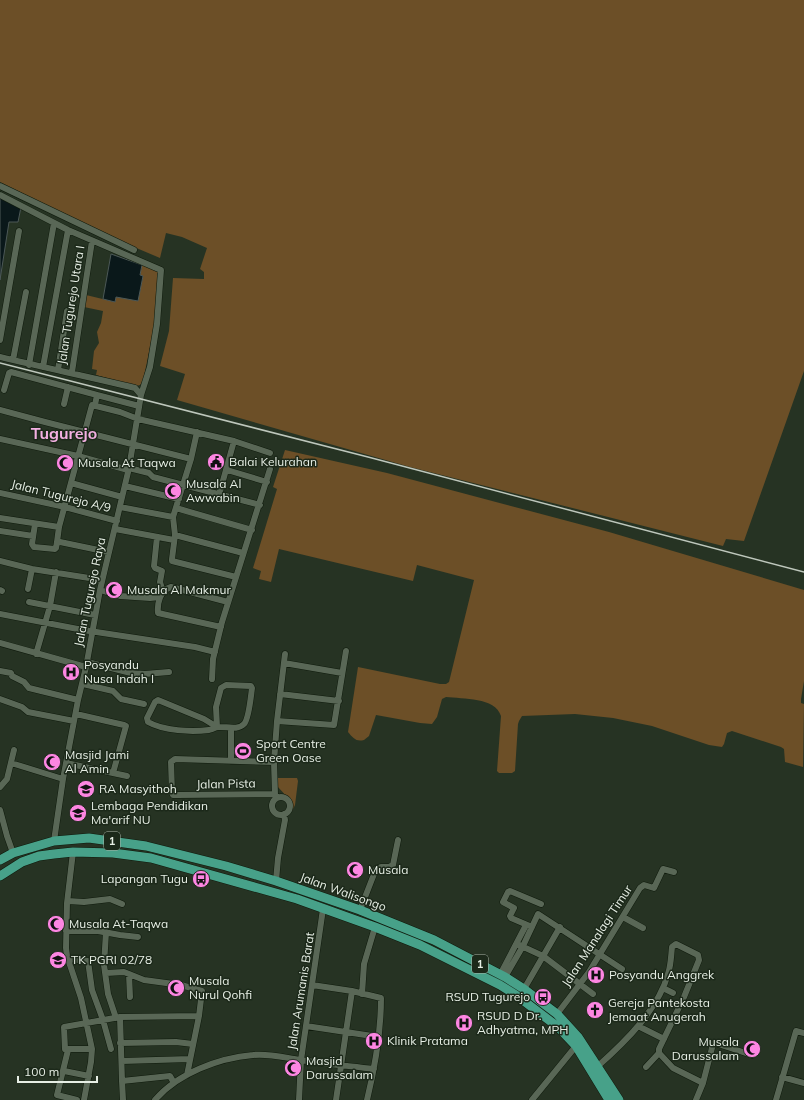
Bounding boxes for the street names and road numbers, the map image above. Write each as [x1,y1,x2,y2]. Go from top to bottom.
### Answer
street label: Jalan Tugurejo Utara I [54,244,87,366]
street label: Jalan Tugurejo A/9 [10,476,113,515]
street label: Jalan Tugurejo Raya [71,536,108,648]
street label: Jalan Pista [196,775,256,792]
road number: 1 [104,832,120,850]
street label: Jalan Walisongo [298,869,389,914]
street label: Jalan Manalagi Timur [558,881,635,989]
street label: Jalan Arumanis Barat [284,931,317,1051]
road number: 1 [472,955,488,973]

